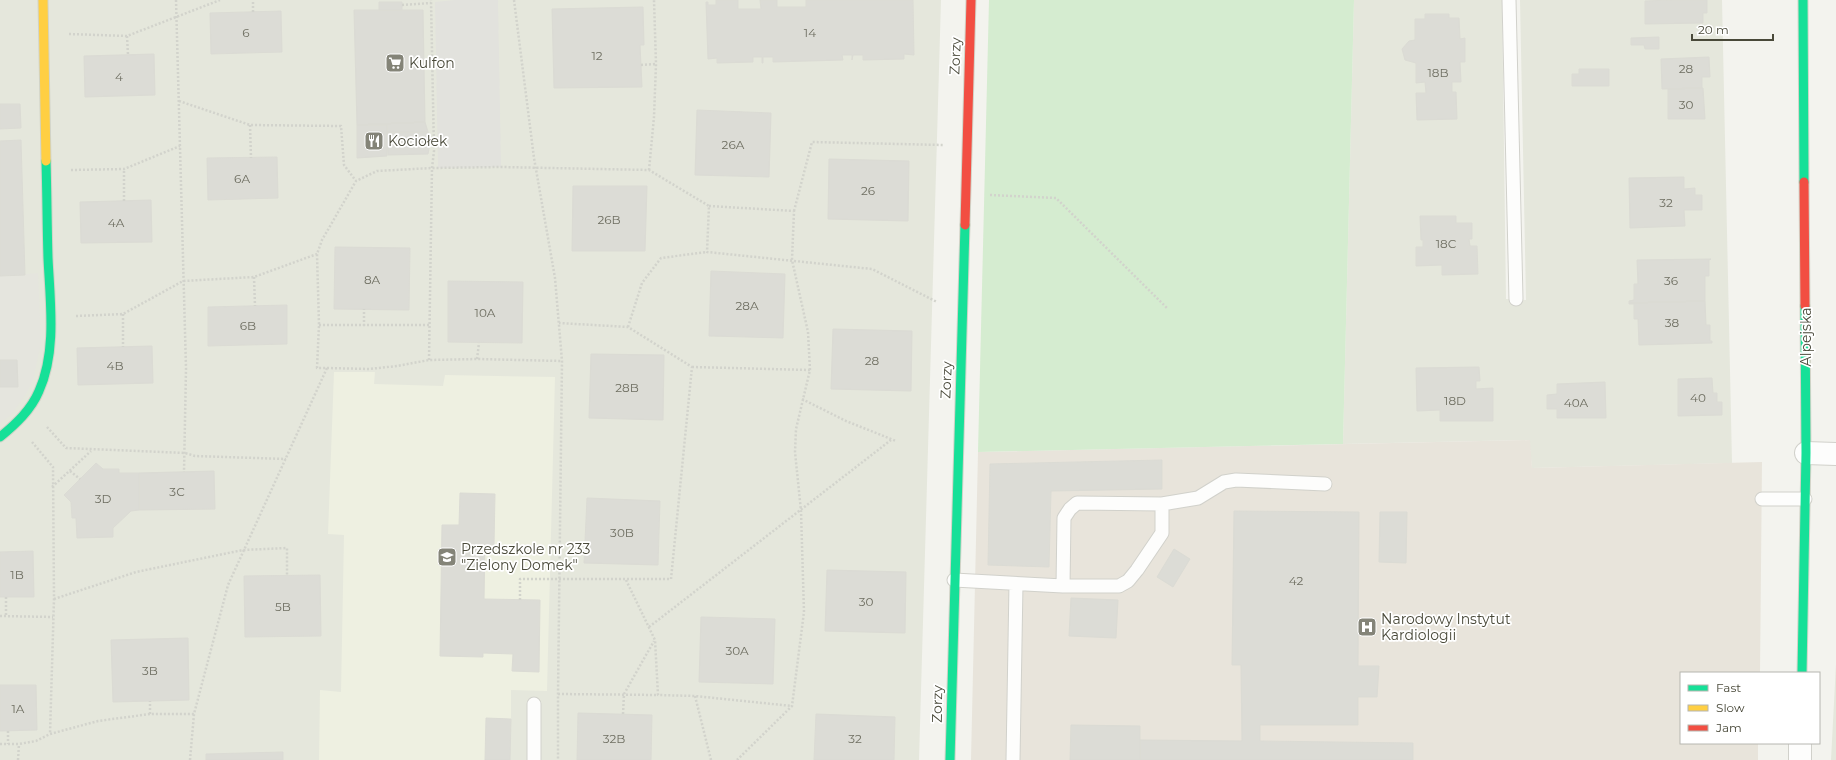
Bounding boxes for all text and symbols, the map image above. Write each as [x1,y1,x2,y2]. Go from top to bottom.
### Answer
scale bar [1692,16,1773,42]
text: 20 m [1698,22,1729,37]
house number: 6 [242,25,250,40]
house number: 14 [804,25,816,40]
street label: Zorzy [945,36,965,75]
house number: 12 [591,48,603,63]
supermarket icon: Kulfon [384,52,406,74]
place label: Kulfon [409,54,455,72]
house number: 28 [1679,61,1694,76]
house number: 18B [1427,65,1449,80]
house number: 4 [115,69,123,84]
house number: 30 [1679,97,1693,112]
restaurant icon: Kociołek [363,130,385,152]
place label: Kociołek [388,132,448,150]
house number: 26A [722,137,745,152]
house number: 6A [234,171,250,186]
house number: 26 [861,183,875,198]
house number: 32 [1659,195,1673,210]
house number: 26B [597,212,621,227]
house number: 4A [108,215,125,230]
house number: 18C [1436,236,1457,251]
house number: 8A [364,272,380,287]
house number: 36 [1664,273,1678,288]
house number: 28A [735,298,759,313]
house number: 10A [475,305,496,320]
street label: Alpejska [1797,308,1815,366]
house number: 38 [1665,315,1680,330]
house number: 6B [240,318,256,333]
house number: 28 [865,353,880,368]
house number: 4B [107,358,123,373]
street label: Zorzy [936,360,956,399]
house number: 28B [615,380,639,395]
house number: 40 [1690,390,1706,405]
house number: 18D [1444,393,1466,408]
house number: 40A [1564,395,1589,410]
house number: 3C [169,484,185,499]
house number: 3D [95,491,111,506]
house number: 30B [610,525,634,540]
place label: Przedszkole nr 233 "Zielony Domek" [461,540,591,574]
school or university icon: Przedszkole nr 233 "Zielony Domek" [436,546,458,568]
house number: 1B [10,567,24,582]
house number: 42 [1289,573,1304,588]
house number: 30 [859,594,873,609]
house number: 5B [275,599,291,614]
place label: Narodowy Instytut Kardiologii [1381,610,1511,644]
hospital icon: Narodowy Instytut Kardiologii [1356,616,1378,638]
house number: 30A [725,643,749,658]
house number: 3B [142,663,158,678]
legend [1680,672,1820,744]
text: Fast [1716,680,1741,695]
street label: Zorzy [928,685,946,723]
text: Slow [1716,700,1745,715]
house number: 1A [12,701,25,716]
text: Jam [1715,720,1742,735]
house number: 32B [603,731,625,746]
house number: 32 [848,731,862,746]

